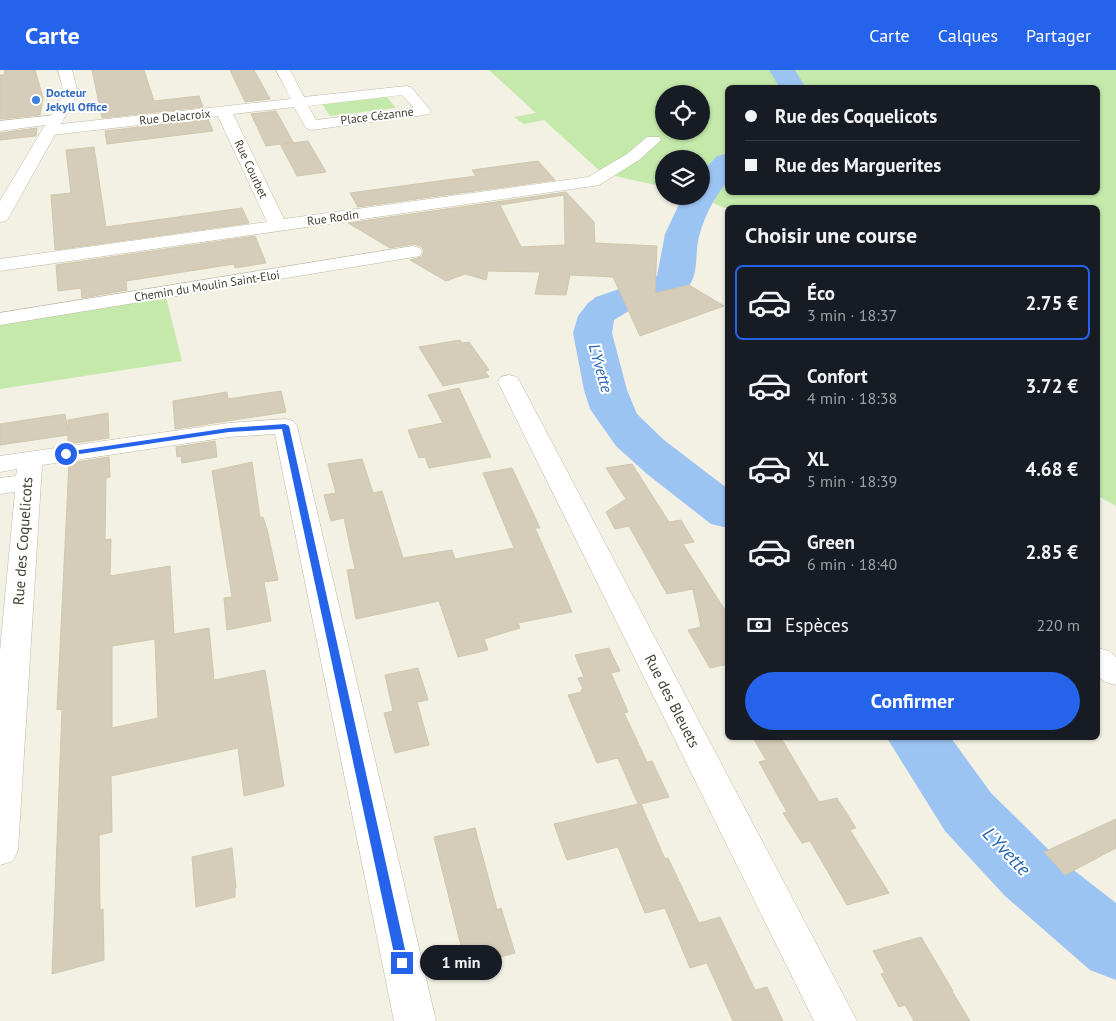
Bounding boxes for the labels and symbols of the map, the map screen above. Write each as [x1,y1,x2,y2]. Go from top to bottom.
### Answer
place label: Docteur Jekyll Office [45,85,107,114]
marker: Docteur Jekyll Office [30,94,42,106]
street label: Place Cézanne [340,104,414,127]
street label: Rue Delacroix [139,105,211,128]
street label: Rue Courbet [231,137,272,200]
street label: Rue Rodin [306,206,360,229]
street label: Chemin du Moulin Saint-Eloi [133,267,281,304]
water label: L'Yvette [585,341,618,395]
route start [55,443,77,465]
street label: Rue des Coquelicots [9,476,36,606]
street label: Rue des Bleuets [641,651,704,751]
water label: L'Yvette [978,821,1036,881]
callout: 1 min [420,946,502,980]
route end [391,952,413,974]

